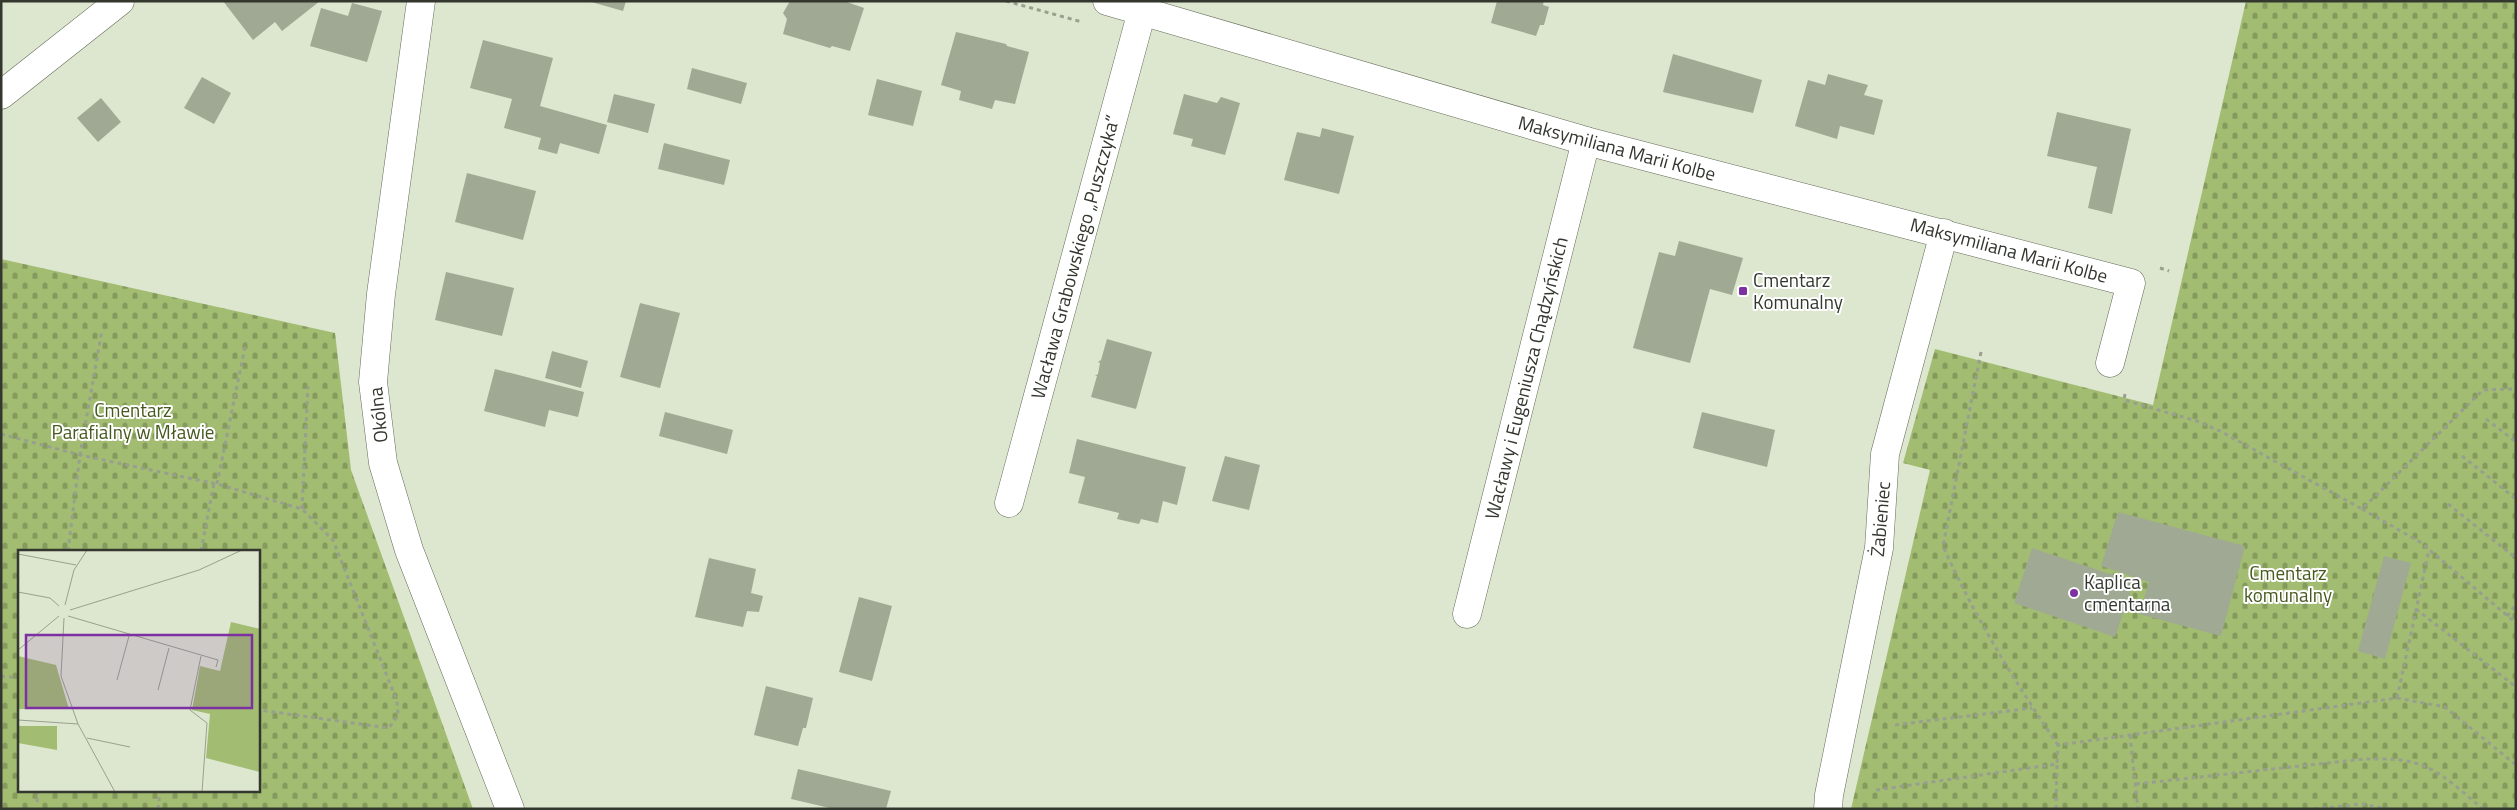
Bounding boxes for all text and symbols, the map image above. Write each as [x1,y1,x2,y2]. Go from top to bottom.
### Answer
street label: Maksymiliana Marii Kolbe [1515,107,1719,188]
street label: Wacława Grabowskiego „Puszczyka” [1023,112,1126,402]
street label: Maksymiliana Marii Kolbe [1907,209,2111,290]
street label: Wacławy i Eugeniusza Chądzyńskich [1476,234,1575,522]
place label: Cmentarz Komunalny [1753,265,1843,316]
marker: Cmentarz Komunalny [1737,285,1749,297]
street label: Okólna [360,385,395,444]
park label: Cmentarz Parafialny w Mławie [52,395,214,446]
street label: Żabieniec [1862,480,1897,558]
inset map [18,550,260,792]
park label: Cmentarz komunalny [2244,558,2332,609]
place label: Kaplica cmentarna [2084,567,2171,618]
marker: Kaplica cmentarna [2068,587,2080,599]

